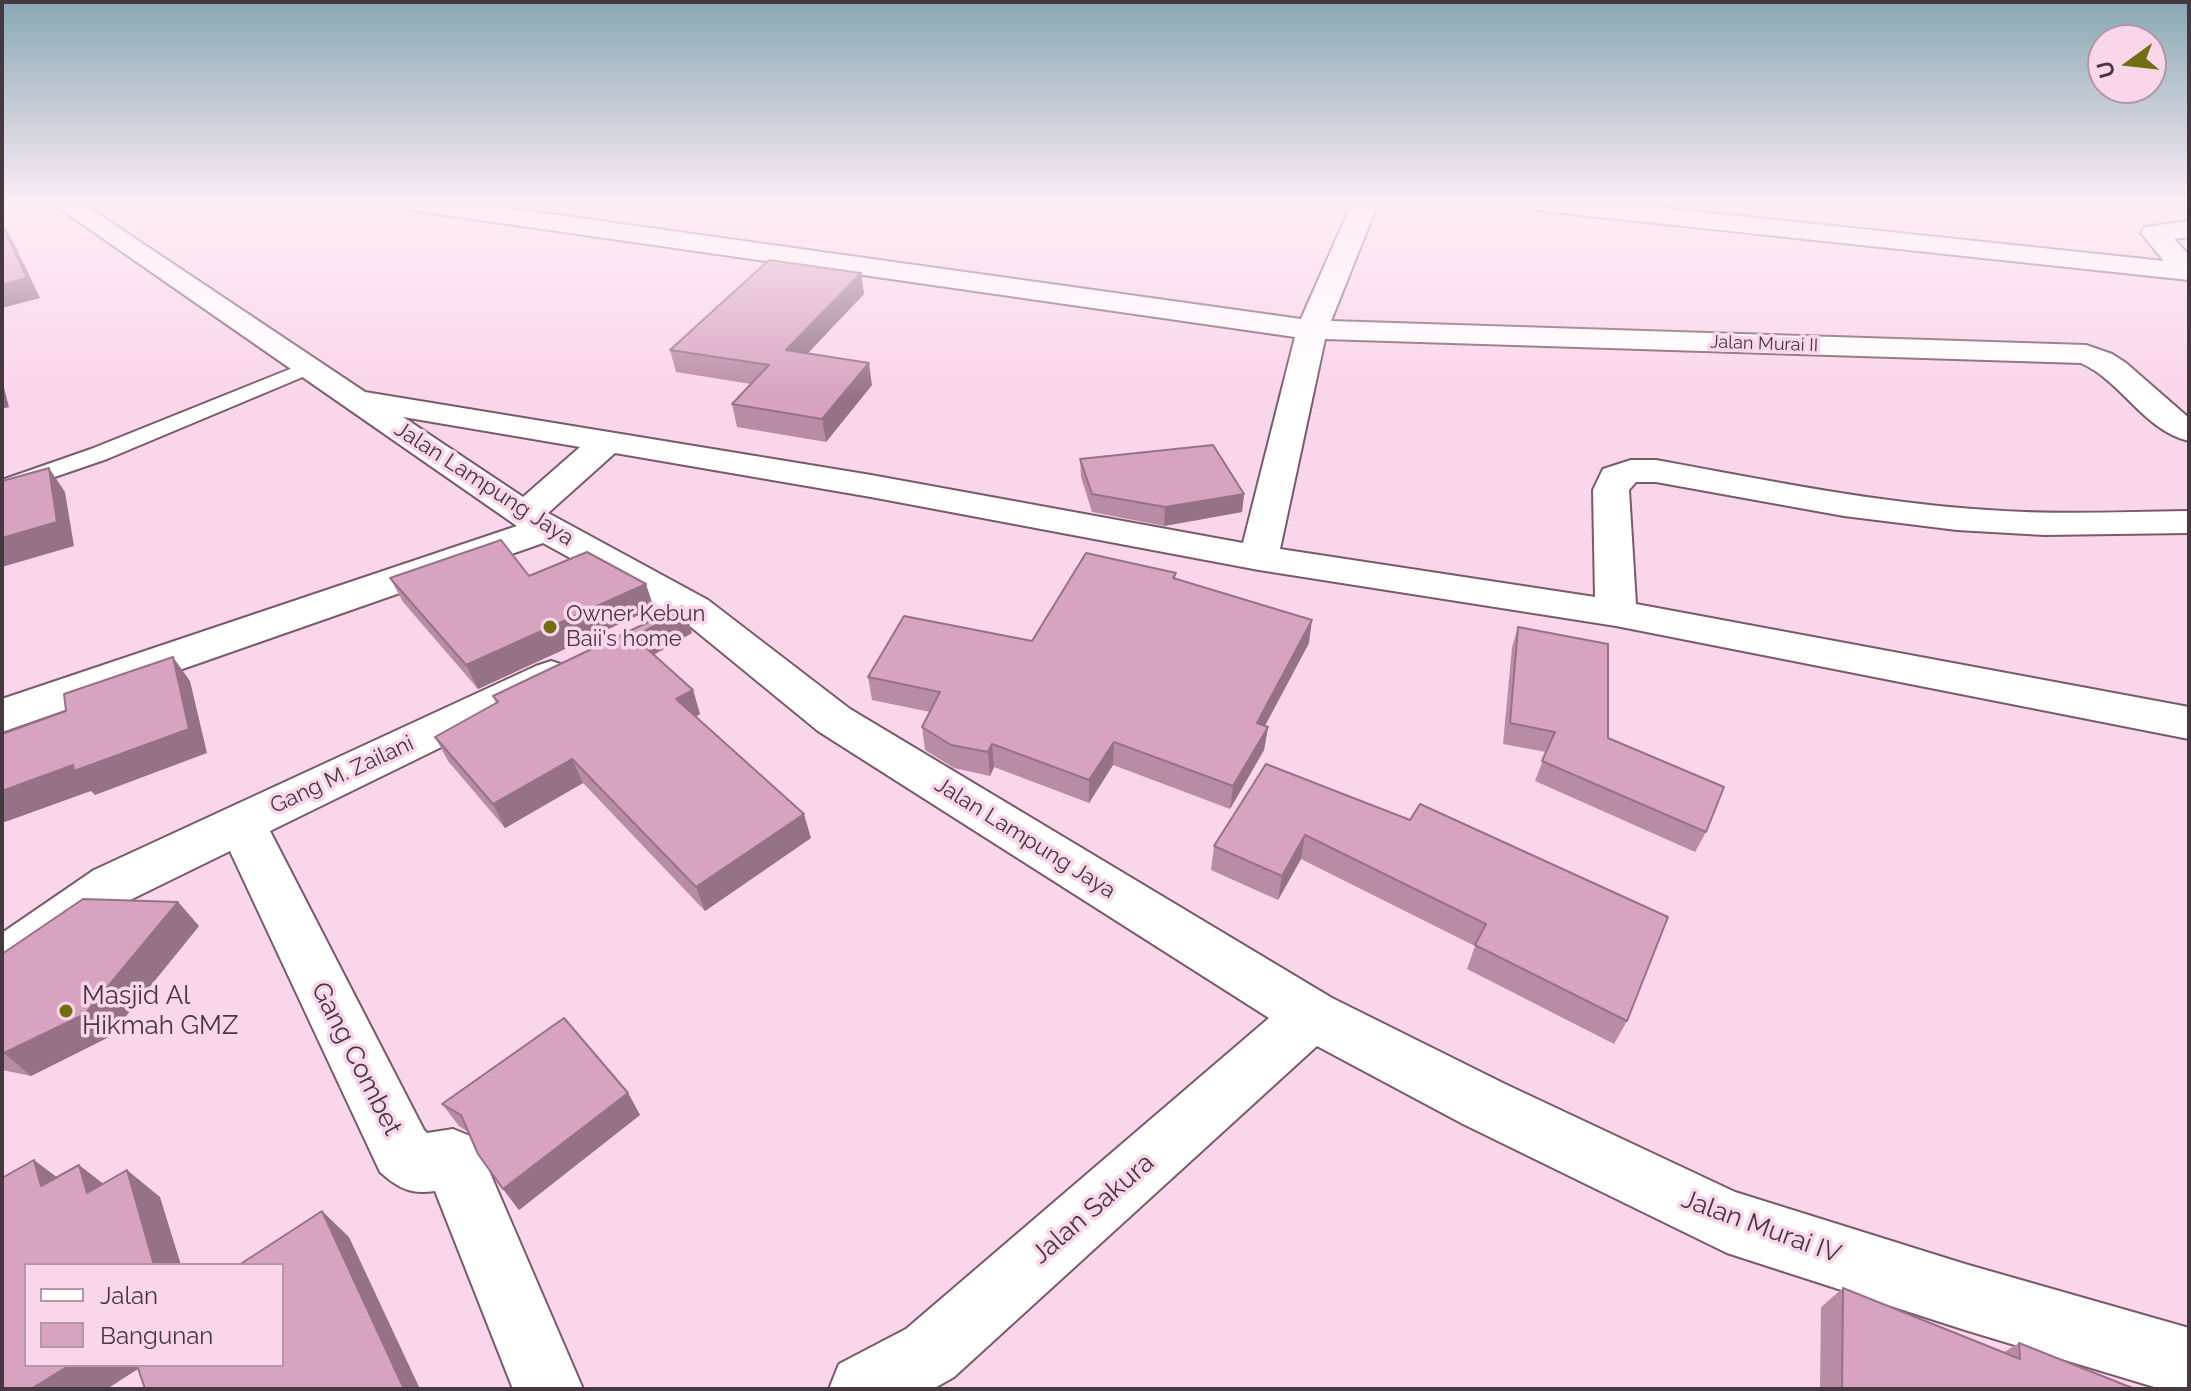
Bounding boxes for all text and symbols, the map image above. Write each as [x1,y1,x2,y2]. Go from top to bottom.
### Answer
north arrow [2087,24,2167,104]
text: U [2091,58,2120,81]
street label: Jalan Murai II [1710,331,1818,357]
street label: Jalan Lampung Jaya [390,416,578,552]
place label: Owner Kebun Baii's home [566,601,705,652]
marker: Owner Kebun Baii's home [541,618,559,636]
street label: Gang M. Zailani [266,730,418,820]
street label: Jalan Lampung Jaya [930,772,1120,904]
street label: Gang Combet [304,977,408,1141]
place label: Masjid Al Hikmah GMZ [82,980,238,1042]
marker: Masjid Al Hikmah GMZ [57,1002,75,1020]
street label: Jalan Sakura [1025,1147,1161,1271]
street label: Jalan Murai IV [1677,1184,1845,1270]
legend [24,1263,284,1367]
text: Jalan [100,1281,158,1310]
text: Bangunan [100,1321,213,1350]

